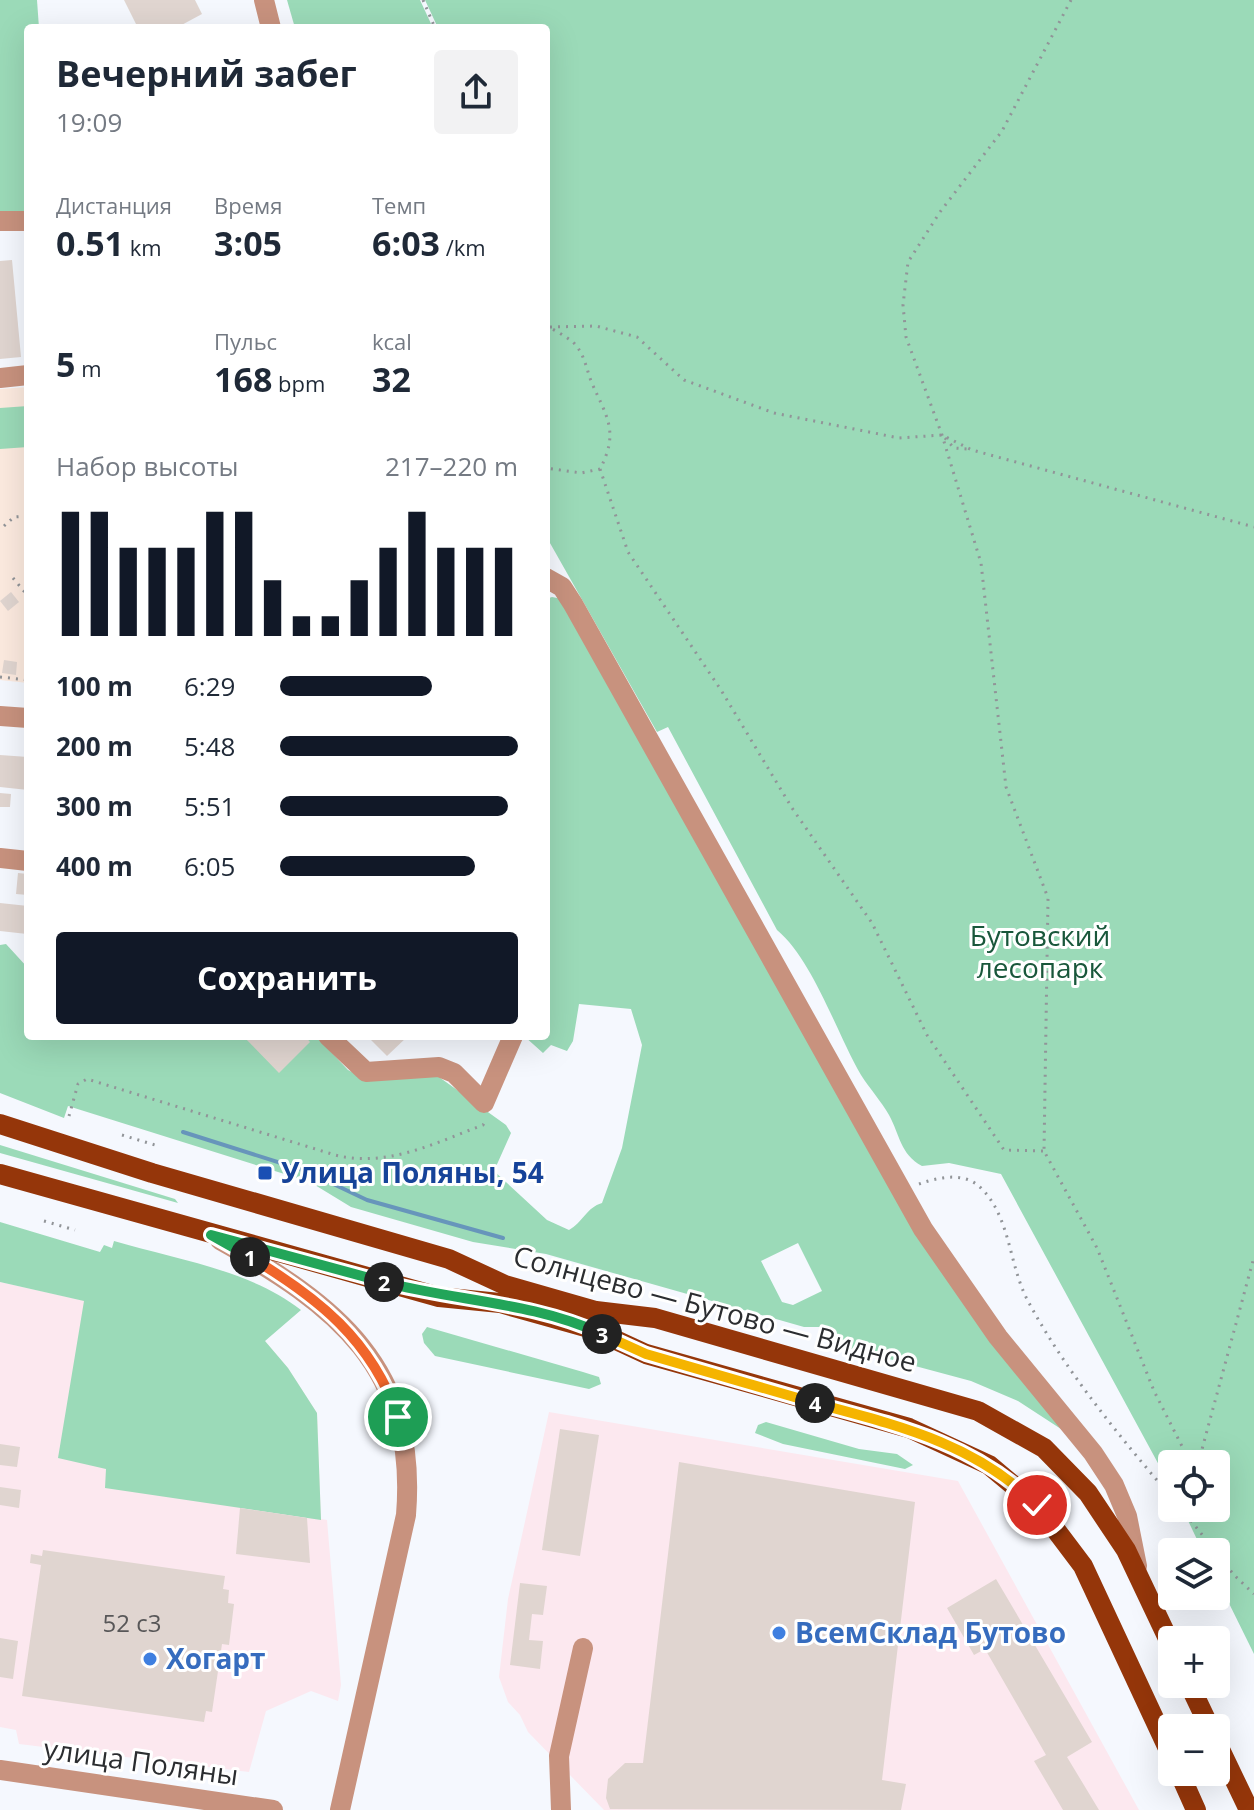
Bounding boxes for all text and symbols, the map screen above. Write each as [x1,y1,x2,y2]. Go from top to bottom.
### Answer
text: Вечерний забег [56,49,357,98]
button: share [434,50,518,134]
text: 19:09 [56,104,122,140]
text: Дистанция [56,190,172,220]
text: Время [214,190,282,220]
text: Темп [372,190,426,220]
text: 0.51 [56,220,124,266]
text: 3:05 [214,220,282,266]
text: 6:03 [372,220,440,266]
text: km [124,232,162,262]
text: /km [440,232,486,262]
text: Пульс [214,326,277,356]
text: kcal [372,326,412,356]
text: 5 [56,341,75,387]
text: m [75,353,102,383]
text: 168 [214,356,272,402]
text: 32 [372,356,411,402]
text: bpm [272,368,325,398]
text: Набор высоты [56,448,239,484]
text: 217–220 m [385,448,518,484]
text: 100 m [56,668,133,704]
text: 6:29 [184,668,235,704]
text: 200 m [56,728,133,764]
text: 5:48 [184,728,235,764]
text: 300 m [56,788,133,824]
text: 5:51 [184,788,235,824]
text: 400 m [56,848,133,884]
text: 6:05 [184,848,235,884]
park label: Бутовский лесопарк [970,916,1110,986]
button: Сохранить [56,932,518,1024]
place label: Улица Поляны, 54 [281,1153,544,1191]
marker: Улица Поляны, 54 [256,1164,274,1182]
street label: Солнцево — Бутово — Видное [509,1236,921,1380]
pin: 1 [230,1237,270,1277]
text: 1 [244,1242,256,1272]
pin: 2 [364,1262,404,1302]
text: 2 [378,1267,390,1297]
pin: 3 [582,1314,622,1354]
text: 3 [596,1319,608,1349]
pin [364,1383,432,1451]
pin: 4 [795,1383,835,1423]
text: 4 [809,1388,821,1418]
icon: arrive [376,1395,420,1439]
map controls [1158,1450,1230,1786]
button: locate [1158,1450,1230,1522]
pin [1003,1471,1071,1539]
icon: check [1015,1483,1059,1527]
button: layers [1158,1538,1230,1610]
house number: 52 с3 [103,1606,161,1639]
place label: ВсемСклад Бутово [795,1613,1066,1651]
marker: ВсемСклад Бутово [770,1624,788,1642]
button: + [1158,1626,1230,1698]
place label: Хогарт [166,1639,266,1677]
marker: Хогарт [141,1650,159,1668]
button: − [1158,1714,1230,1786]
street label: улица Поляны [41,1729,241,1793]

